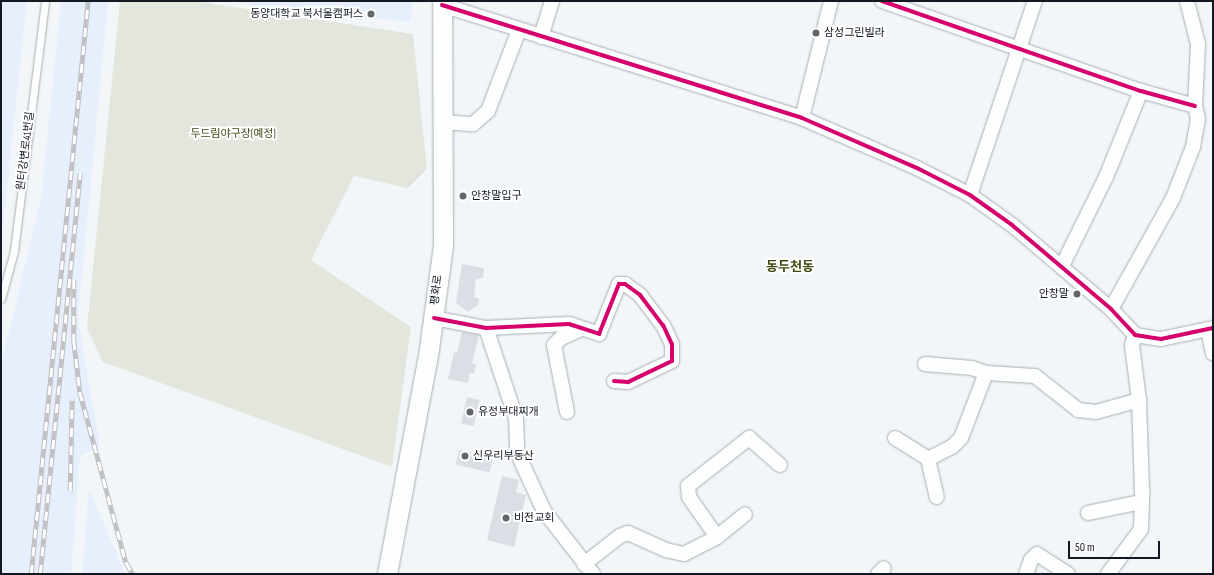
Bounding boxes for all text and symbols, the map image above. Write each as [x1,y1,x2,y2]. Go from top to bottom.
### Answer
place label: 동양대학교 북서울캠퍼스 [250,7,363,21]
marker: 동양대학교 북서울캠퍼스 [366,9,376,19]
place label: 삼성그린빌라 [824,26,885,40]
marker: 삼성그린빌라 [811,28,821,38]
street label: 원터강변로41번길 [15,111,37,191]
park label: 두드림야구장(예정) [190,127,276,141]
place label: 안창말입구 [471,189,522,203]
marker: 안창말입구 [458,191,468,201]
district label: 동두천동 [766,259,814,275]
street label: 평화로 [429,274,445,306]
place label: 안창말 [1039,287,1069,301]
marker: 안창말 [1072,289,1082,299]
place label: 유정부대찌개 [478,405,539,419]
marker: 유정부대찌개 [465,407,475,417]
place label: 신우리부동산 [473,449,534,463]
marker: 신우리부동산 [460,451,470,461]
place label: 비전교회 [514,511,554,525]
marker: 비전교회 [501,513,511,523]
scale bar [1070,533,1162,559]
text: 50 m [1075,540,1095,555]

